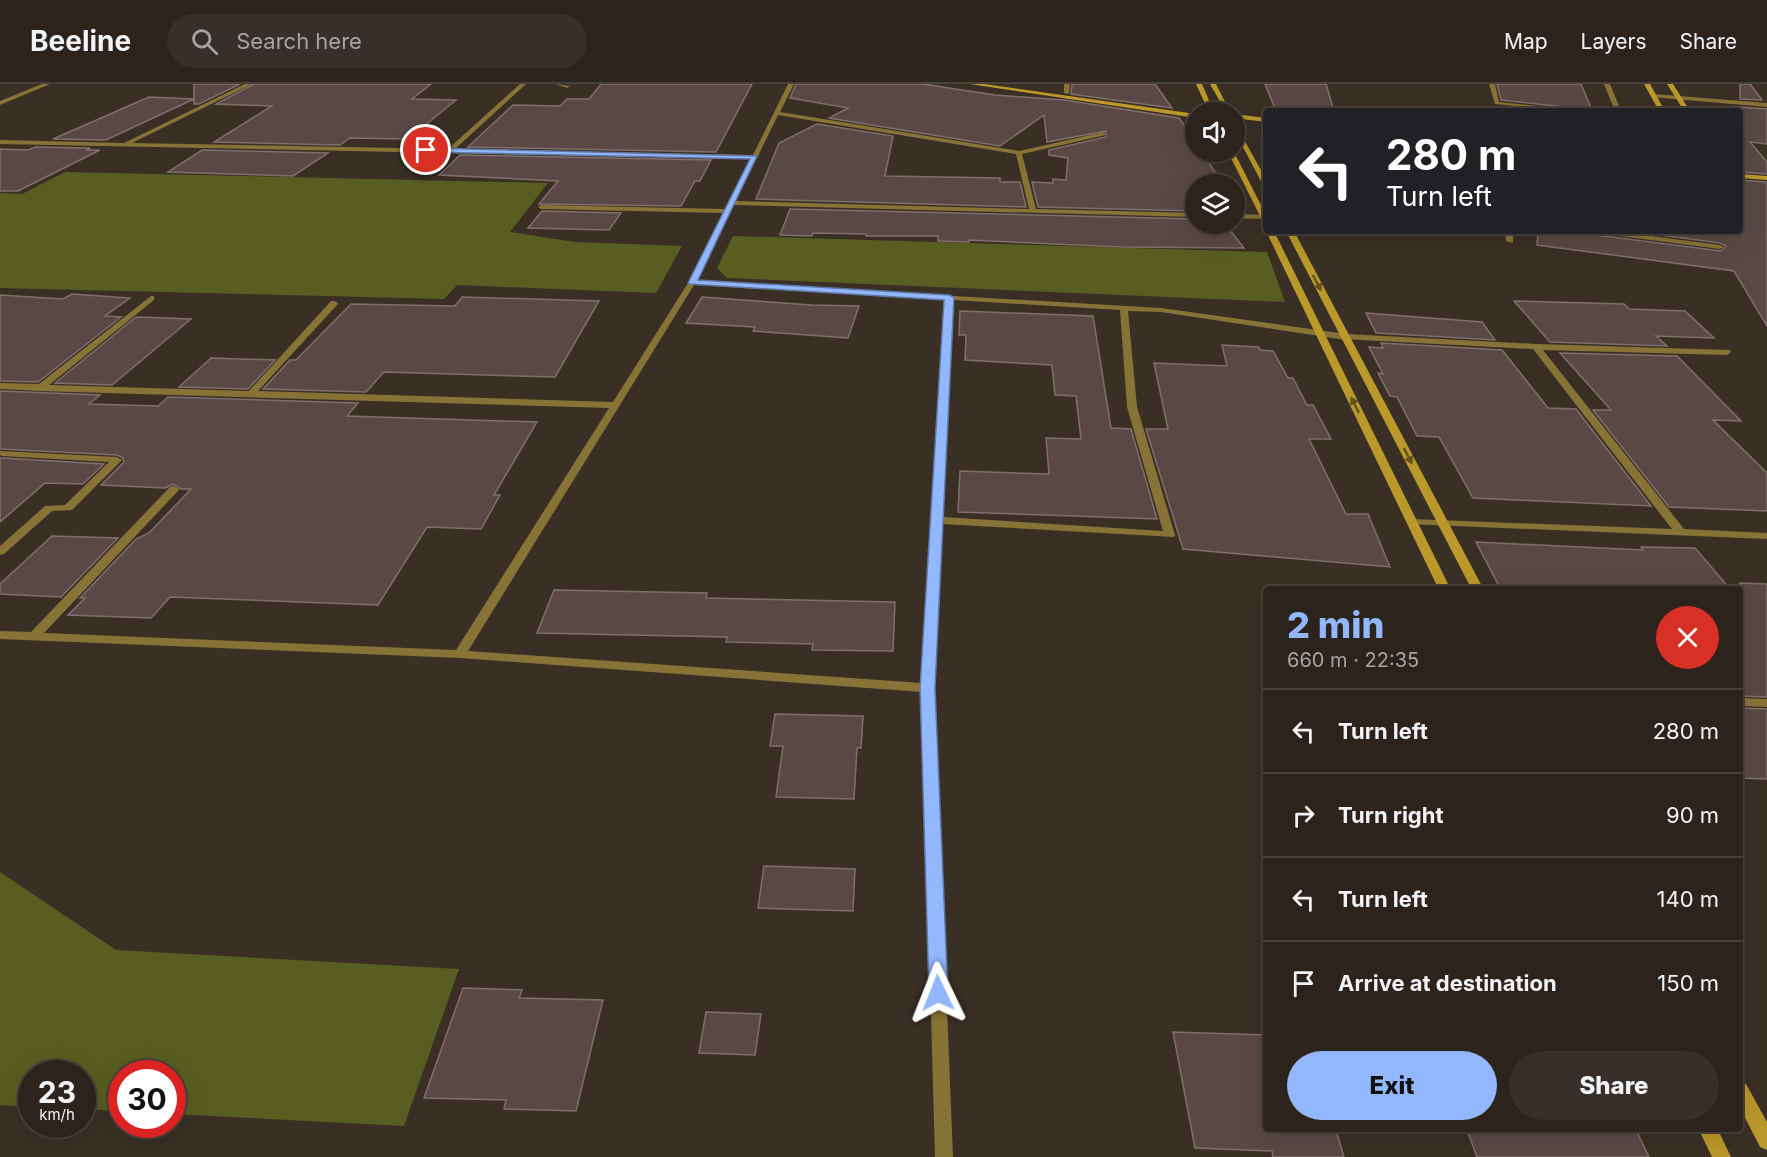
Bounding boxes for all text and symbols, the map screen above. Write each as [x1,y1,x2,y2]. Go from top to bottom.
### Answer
search box [167,14,587,68]
text: Beeline [30,24,131,58]
icon: search [188,25,221,58]
text: Search here [236,28,362,54]
text: Map [1504,29,1548,54]
text: Layers [1581,29,1647,54]
text: Share [1680,29,1737,54]
map controls [1185,102,1245,234]
button: sound [1185,102,1245,162]
pin [400,124,451,175]
text: 280 m [1386,129,1516,180]
icon: left [1287,132,1365,210]
icon: arrive [409,133,442,166]
button: layers [1185,174,1245,234]
text: Turn left [1386,180,1492,213]
one-way arrow [1312,274,1322,292]
one-way arrow [1350,396,1360,413]
one-way arrow [1403,447,1413,464]
text: 2 min [1287,603,1384,647]
button: close [1656,606,1719,669]
text: 660 m · 22:35 [1287,648,1419,672]
icon: left [1287,715,1320,748]
text: Turn left [1338,718,1428,744]
text: 280 m [1653,718,1719,744]
icon: right [1287,799,1320,832]
text: Turn right [1338,802,1444,828]
text: 90 m [1666,802,1719,828]
icon: left [1287,883,1320,916]
text: Turn left [1338,886,1428,912]
text: 140 m [1657,886,1719,912]
position arrow [906,961,970,1025]
icon: arrive [1287,967,1320,1000]
text: Arrive at destination [1338,970,1557,996]
text: 150 m [1657,970,1719,996]
button: Exit [1287,1051,1497,1120]
button: Share [1509,1051,1719,1120]
speed limit sign: 30 [108,1060,186,1138]
text: 23 [38,1074,76,1110]
text: km/h [39,1105,75,1124]

